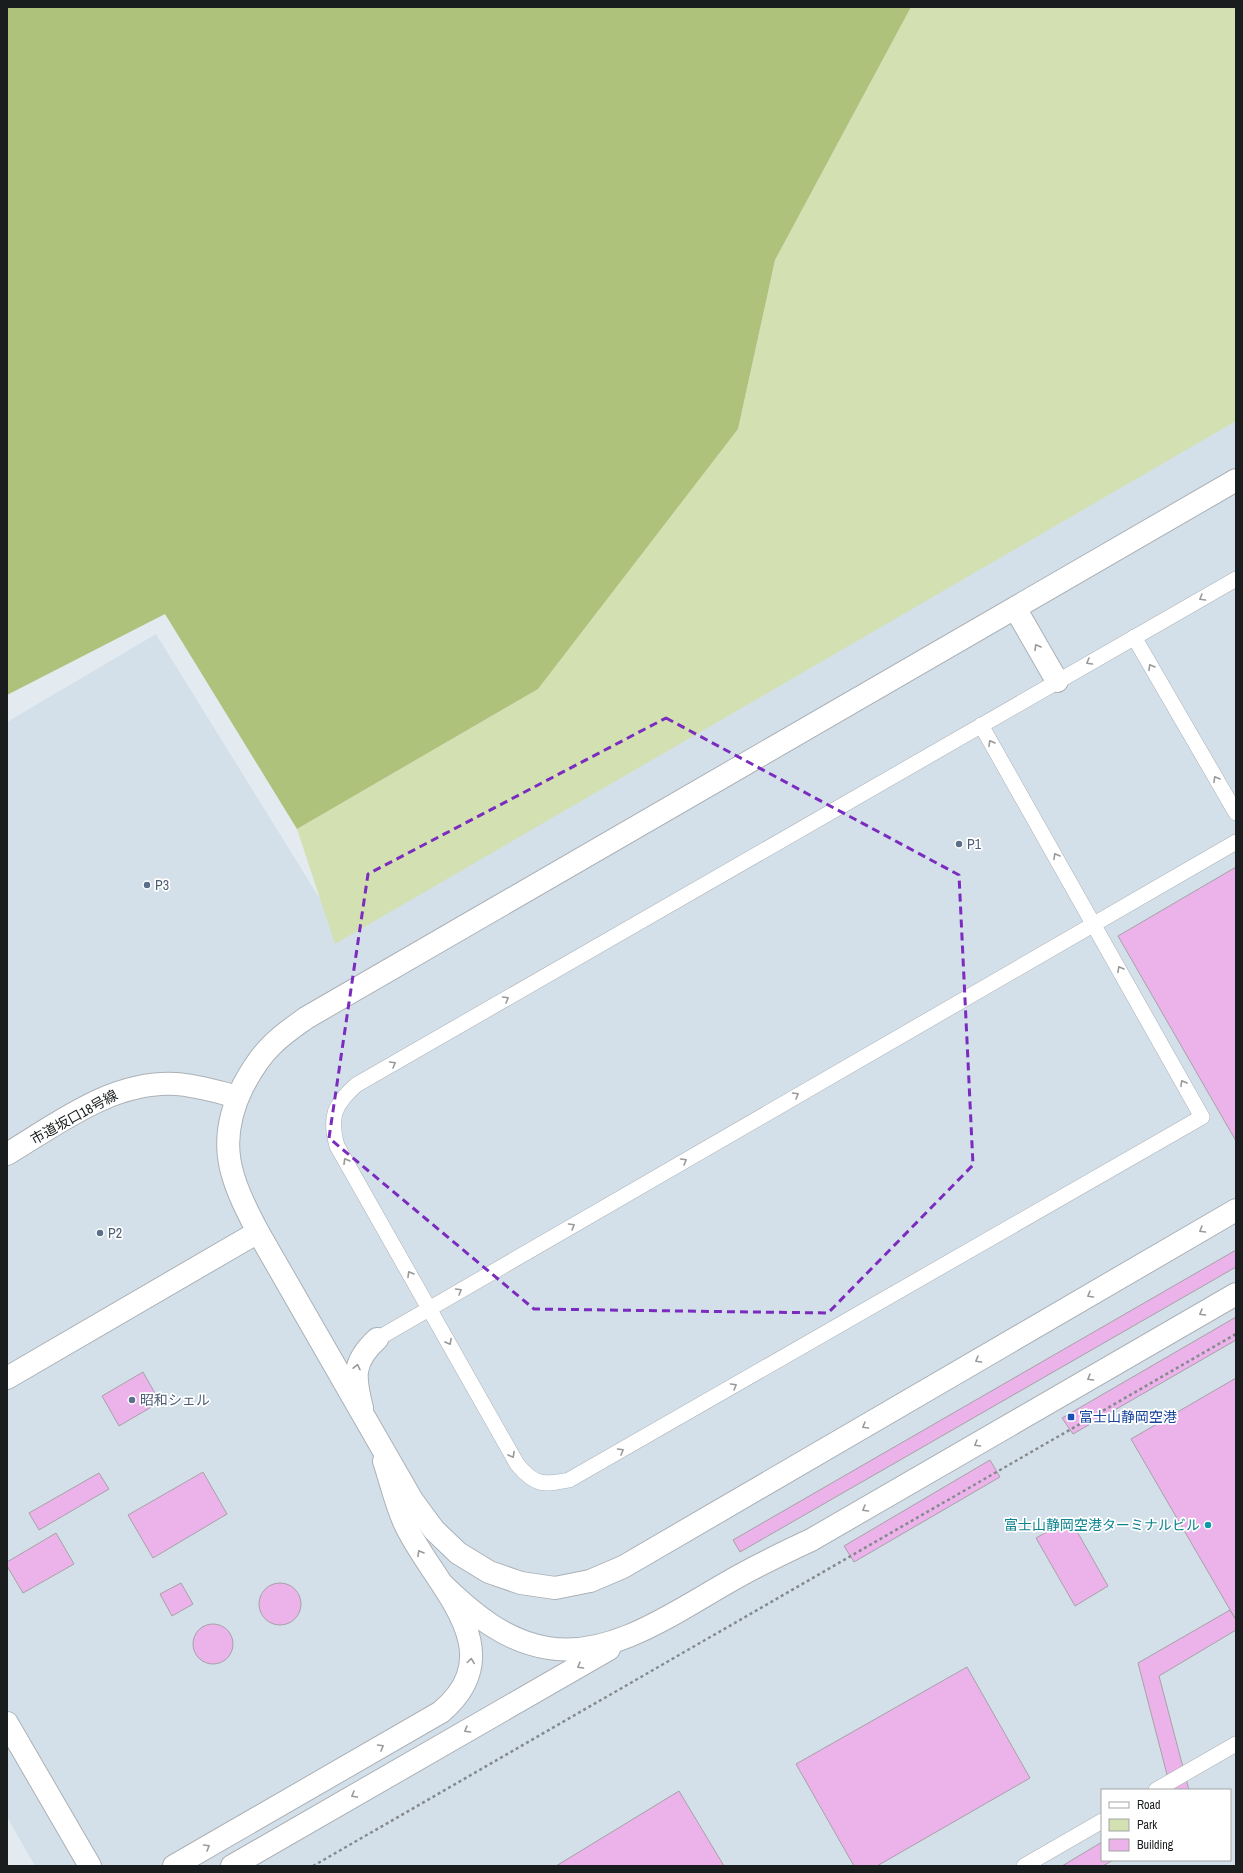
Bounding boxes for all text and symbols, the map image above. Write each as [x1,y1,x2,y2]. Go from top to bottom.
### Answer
one-way arrow [1199,593,1206,600]
one-way arrow [1035,644,1042,651]
one-way arrow [1086,658,1093,665]
one-way arrow [1148,664,1155,671]
one-way arrow [989,740,996,747]
one-way arrow [1214,776,1221,783]
place label: P1 [967,835,982,853]
marker: P1 [954,839,964,849]
one-way arrow [1053,853,1060,860]
place label: P3 [155,876,169,894]
marker: P3 [142,880,152,890]
one-way arrow [1117,966,1124,973]
one-way arrow [502,996,509,1003]
one-way arrow [389,1061,396,1068]
one-way arrow [1181,1079,1188,1087]
street label: 市道坂口18号線 [27,1086,121,1148]
one-way arrow [792,1093,799,1100]
one-way arrow [343,1158,350,1165]
one-way arrow [680,1158,687,1165]
one-way arrow [567,1223,575,1230]
place label: P2 [108,1224,122,1242]
one-way arrow [1199,1225,1206,1232]
marker: P2 [95,1228,105,1238]
one-way arrow [408,1271,415,1278]
one-way arrow [455,1288,462,1295]
one-way arrow [1087,1290,1094,1297]
one-way arrow [1199,1309,1206,1316]
one-way arrow [444,1338,451,1345]
one-way arrow [974,1356,982,1363]
one-way arrow [353,1364,361,1371]
one-way arrow [1087,1374,1094,1381]
one-way arrow [730,1383,737,1390]
place label: 昭和シェル [140,1391,210,1409]
marker: 昭和シェル [127,1395,137,1405]
place label: 富士山静岡空港 [1079,1408,1177,1426]
marker: 富士山静岡空港 [1066,1412,1076,1422]
one-way arrow [862,1421,869,1428]
one-way arrow [974,1439,981,1446]
one-way arrow [617,1448,624,1455]
one-way arrow [507,1451,514,1459]
one-way arrow [862,1504,869,1511]
place label: 富士山静岡空港ターミナルビル [1004,1516,1200,1534]
marker: 富士山静岡空港ターミナルビル [1203,1520,1213,1530]
one-way arrow [418,1550,425,1557]
one-way arrow [466,1658,475,1665]
one-way arrow [577,1661,584,1668]
one-way arrow [464,1725,471,1732]
one-way arrow [377,1744,384,1751]
legend [1101,1789,1231,1861]
one-way arrow [351,1791,358,1798]
text: Road [1137,1797,1161,1813]
text: Park [1137,1817,1157,1833]
text: Building [1137,1837,1174,1853]
one-way arrow [203,1844,210,1851]

